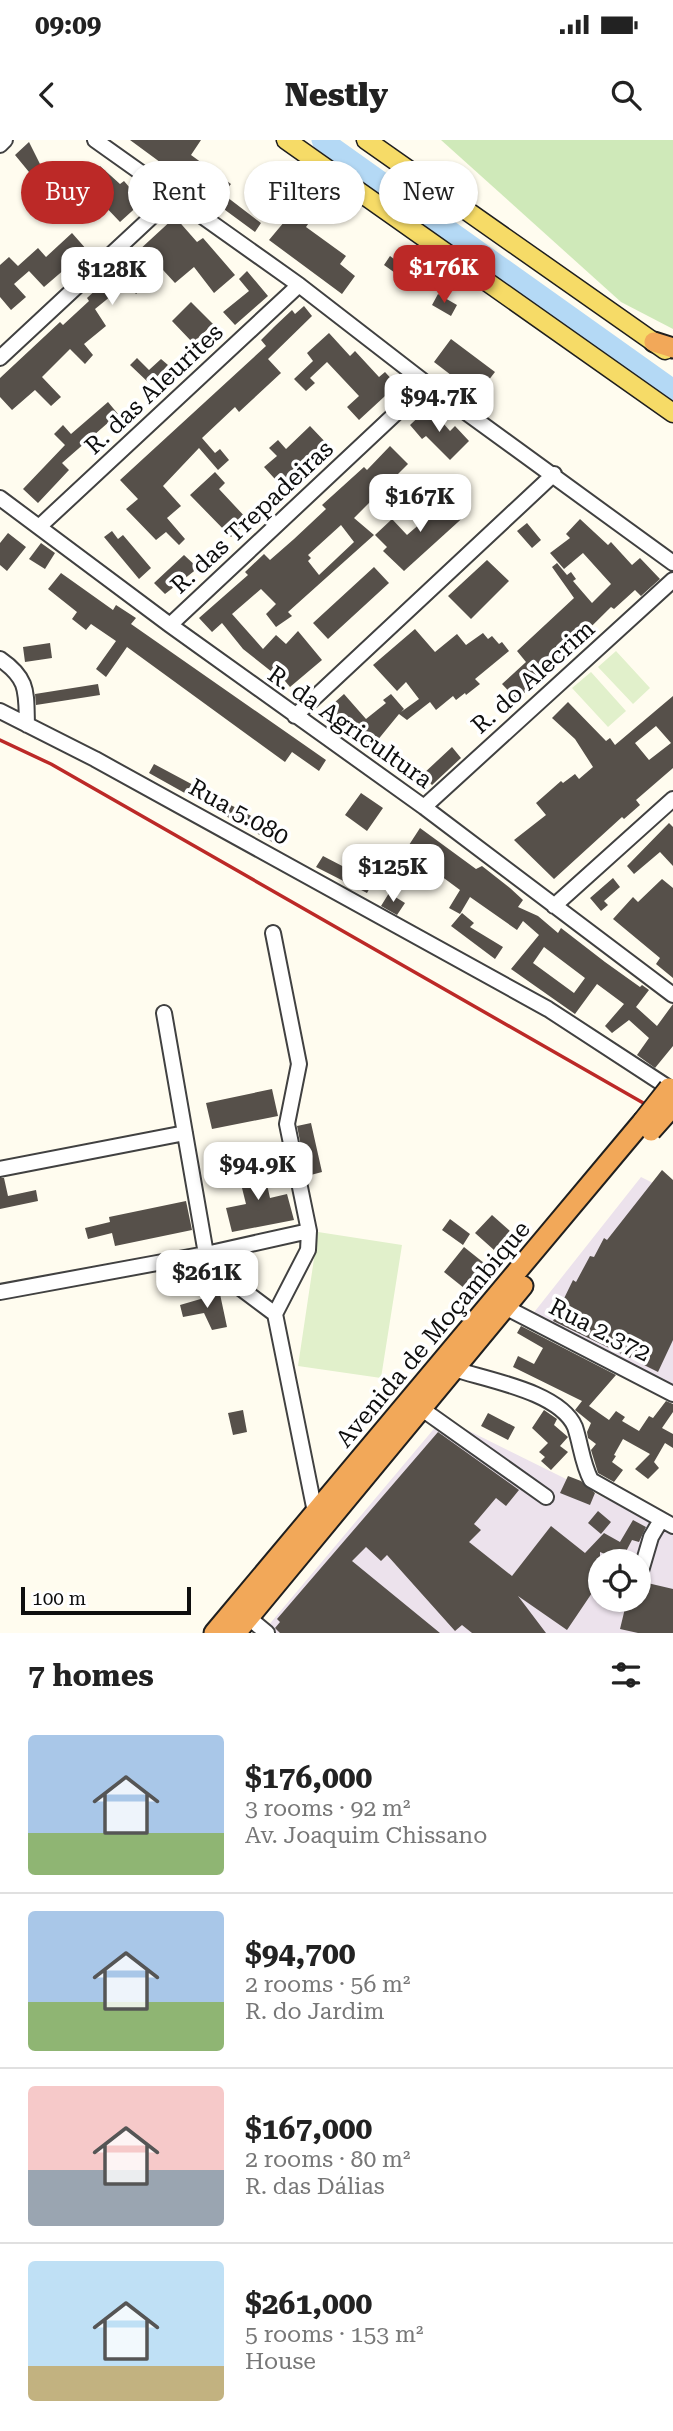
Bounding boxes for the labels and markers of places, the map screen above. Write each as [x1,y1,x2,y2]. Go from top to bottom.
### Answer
pin: $176K [395,246,493,305]
pin: $128K [63,248,161,307]
pin: $94.7K [382,374,496,434]
pin: $167K [371,474,469,534]
pin: $125K [344,844,442,904]
pin: $94.9K [201,1142,315,1202]
pin: $261K [158,1250,256,1310]

